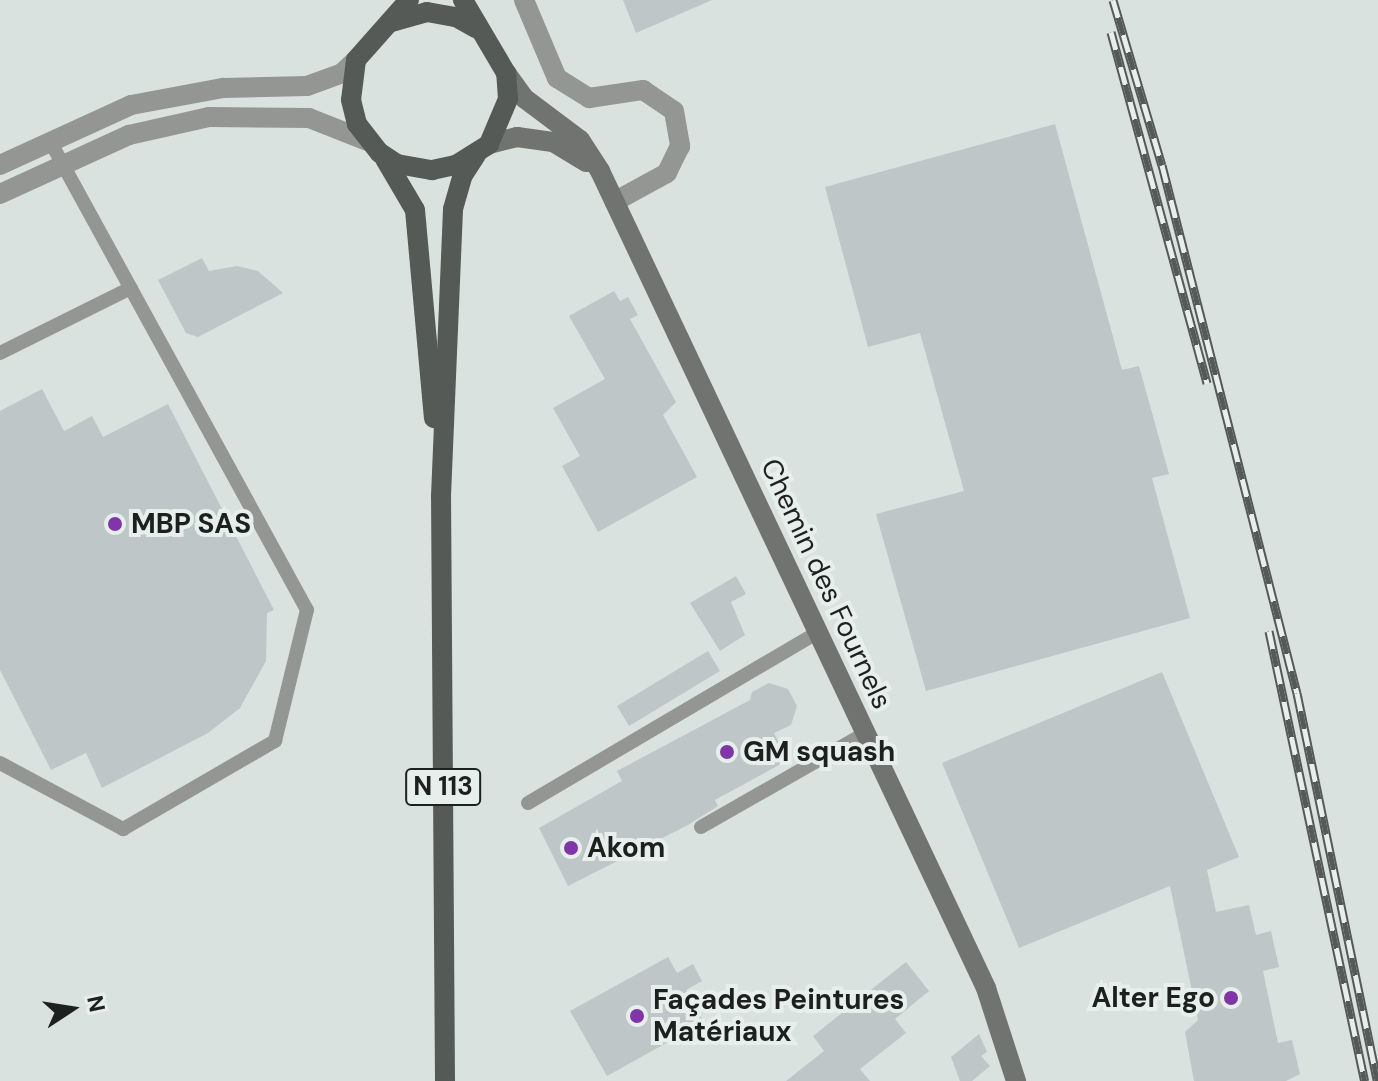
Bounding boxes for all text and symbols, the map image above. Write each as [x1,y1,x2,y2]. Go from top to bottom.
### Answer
street label: Chemin des Fournels [753,454,899,714]
place label: MBP SAS [131,507,251,541]
marker: MBP SAS [106,515,124,533]
place label: GM squash [743,735,895,769]
marker: GM squash [718,743,736,761]
road number: N 113 [405,765,481,809]
place label: Akom [587,831,665,865]
marker: Akom [562,839,580,857]
north arrow [32,969,112,1049]
place label: Alter Ego [1091,981,1215,1015]
place label: Façades Peintures Matériaux [653,983,904,1049]
marker: Alter Ego [1222,989,1240,1007]
text: N [80,993,112,1015]
marker: Façades Peintures Matériaux [628,1007,646,1025]

